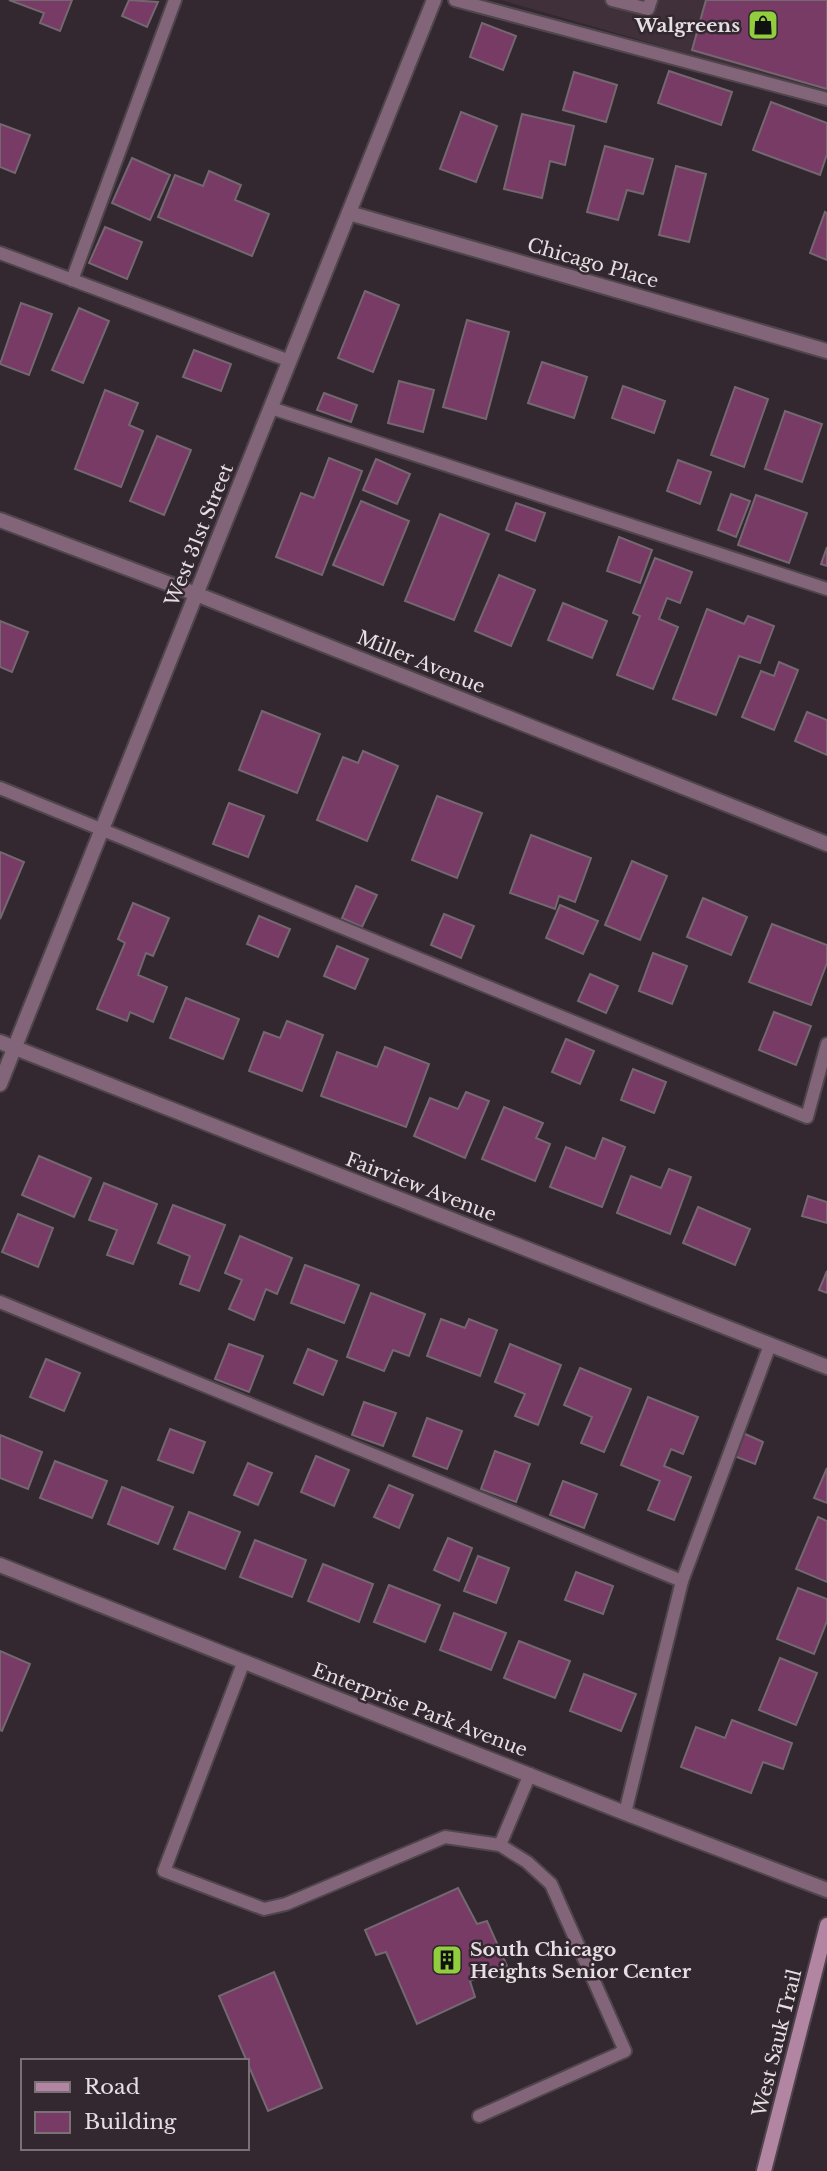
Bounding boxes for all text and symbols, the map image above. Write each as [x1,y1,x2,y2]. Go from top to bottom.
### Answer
shop icon: Walgreens [746,8,780,42]
place label: Walgreens [634,14,740,37]
street label: Chicago Place [525,233,661,293]
street label: West 31st Street [160,460,238,611]
street label: Miller Avenue [354,626,488,698]
street label: Fairview Avenue [342,1148,500,1226]
street label: Enterprise Park Avenue [309,1658,531,1762]
place label: South Chicago Heights Senior Center [470,1938,692,1983]
building icon: South Chicago Heights Senior Center [430,1943,464,1977]
street label: West Sauk Trail [747,1967,806,2120]
legend [21,2059,248,2150]
text: Road [84,2074,140,2100]
text: Building [84,2109,177,2135]

